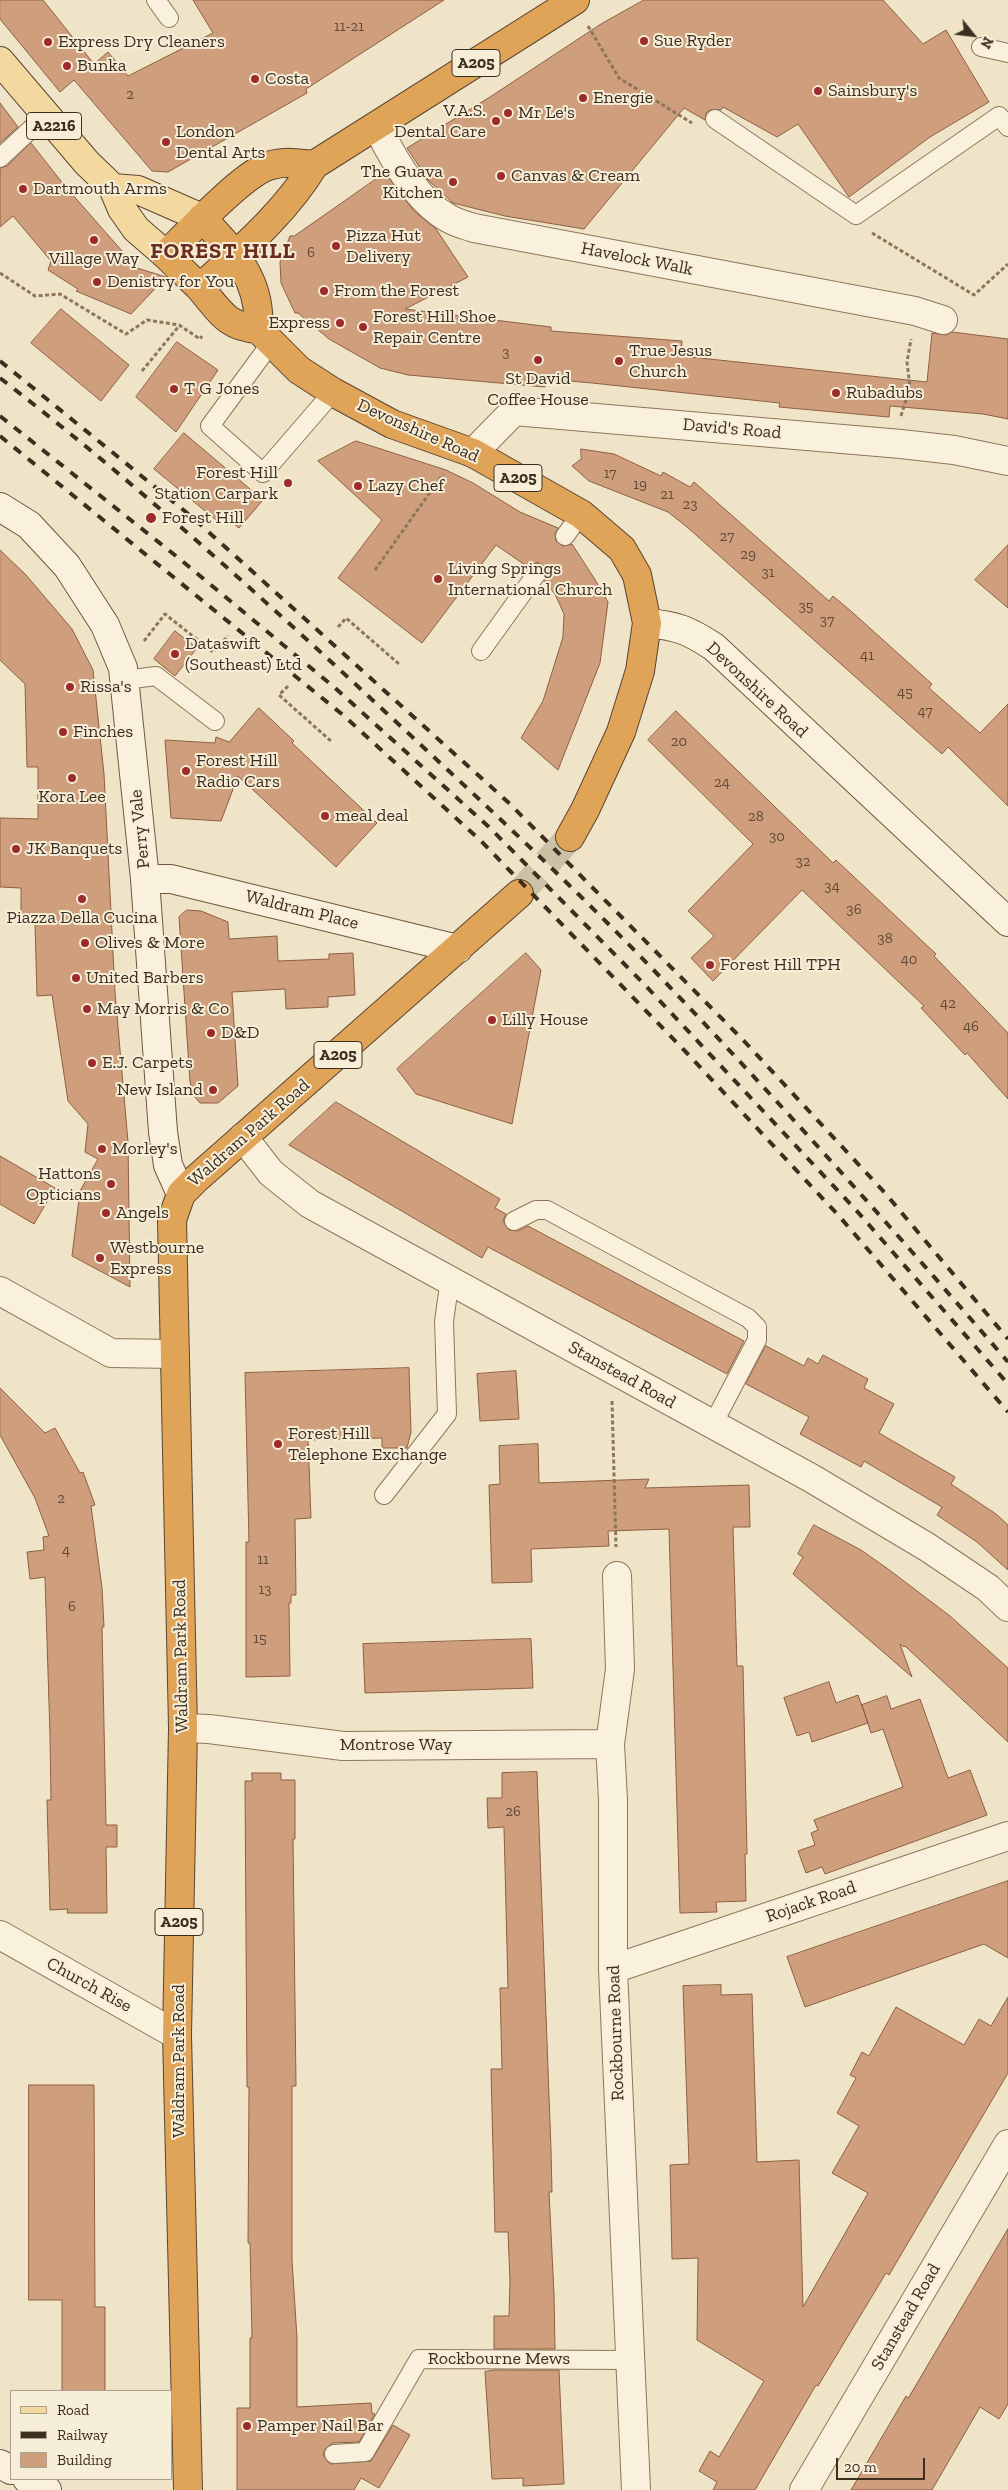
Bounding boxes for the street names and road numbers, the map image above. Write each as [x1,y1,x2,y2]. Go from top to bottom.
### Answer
road number: A205 [452,49,500,76]
road number: A2216 [27,112,82,140]
street label: Havelock Walk [579,238,695,280]
street label: Devonshire Road [354,394,482,468]
street label: David's Road [682,414,782,444]
road number: A205 [494,464,542,492]
street label: Devonshire Road [702,637,812,743]
street label: Perry Vale [125,788,155,870]
street label: Waldram Place [243,886,361,934]
road number: A205 [314,1042,362,1068]
street label: Waldram Park Road [184,1074,314,1192]
street label: Stanstead Road [564,1337,680,1413]
street label: Waldram Park Road [169,1579,193,1733]
street label: Montrose Way [340,1734,452,1756]
street label: Rojack Road [763,1877,859,1927]
road number: A205 [155,1908,203,1935]
street label: Church Rise [43,1953,135,2017]
street label: Rockbourne Road [603,1965,629,2101]
street label: Waldram Park Road [168,1984,190,2138]
street label: Stanstead Road [867,2260,945,2374]
street label: Rockbourne Mews [428,2348,570,2370]

